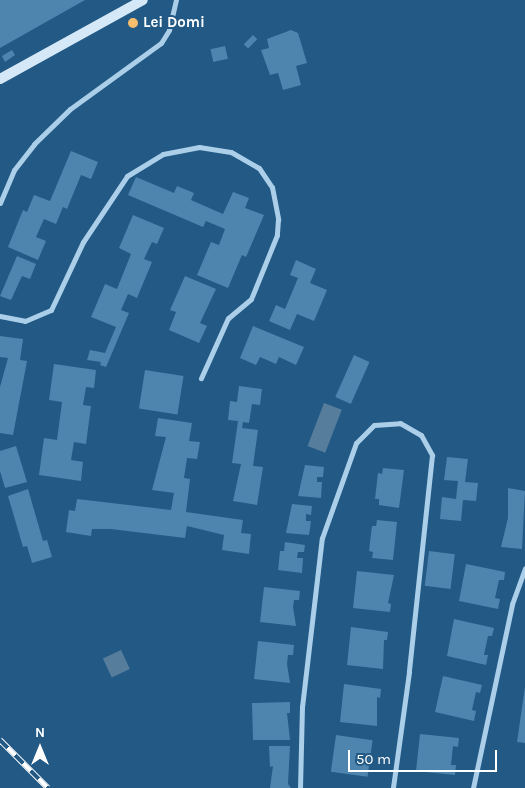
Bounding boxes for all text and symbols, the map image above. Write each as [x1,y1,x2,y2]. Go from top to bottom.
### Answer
place label: Lei Domi [143,14,205,32]
marker: Lei Domi [127,17,139,29]
north arrow [15,723,65,773]
text: N [35,724,45,741]
scale bar [350,740,499,772]
text: 50 m [356,750,391,768]

